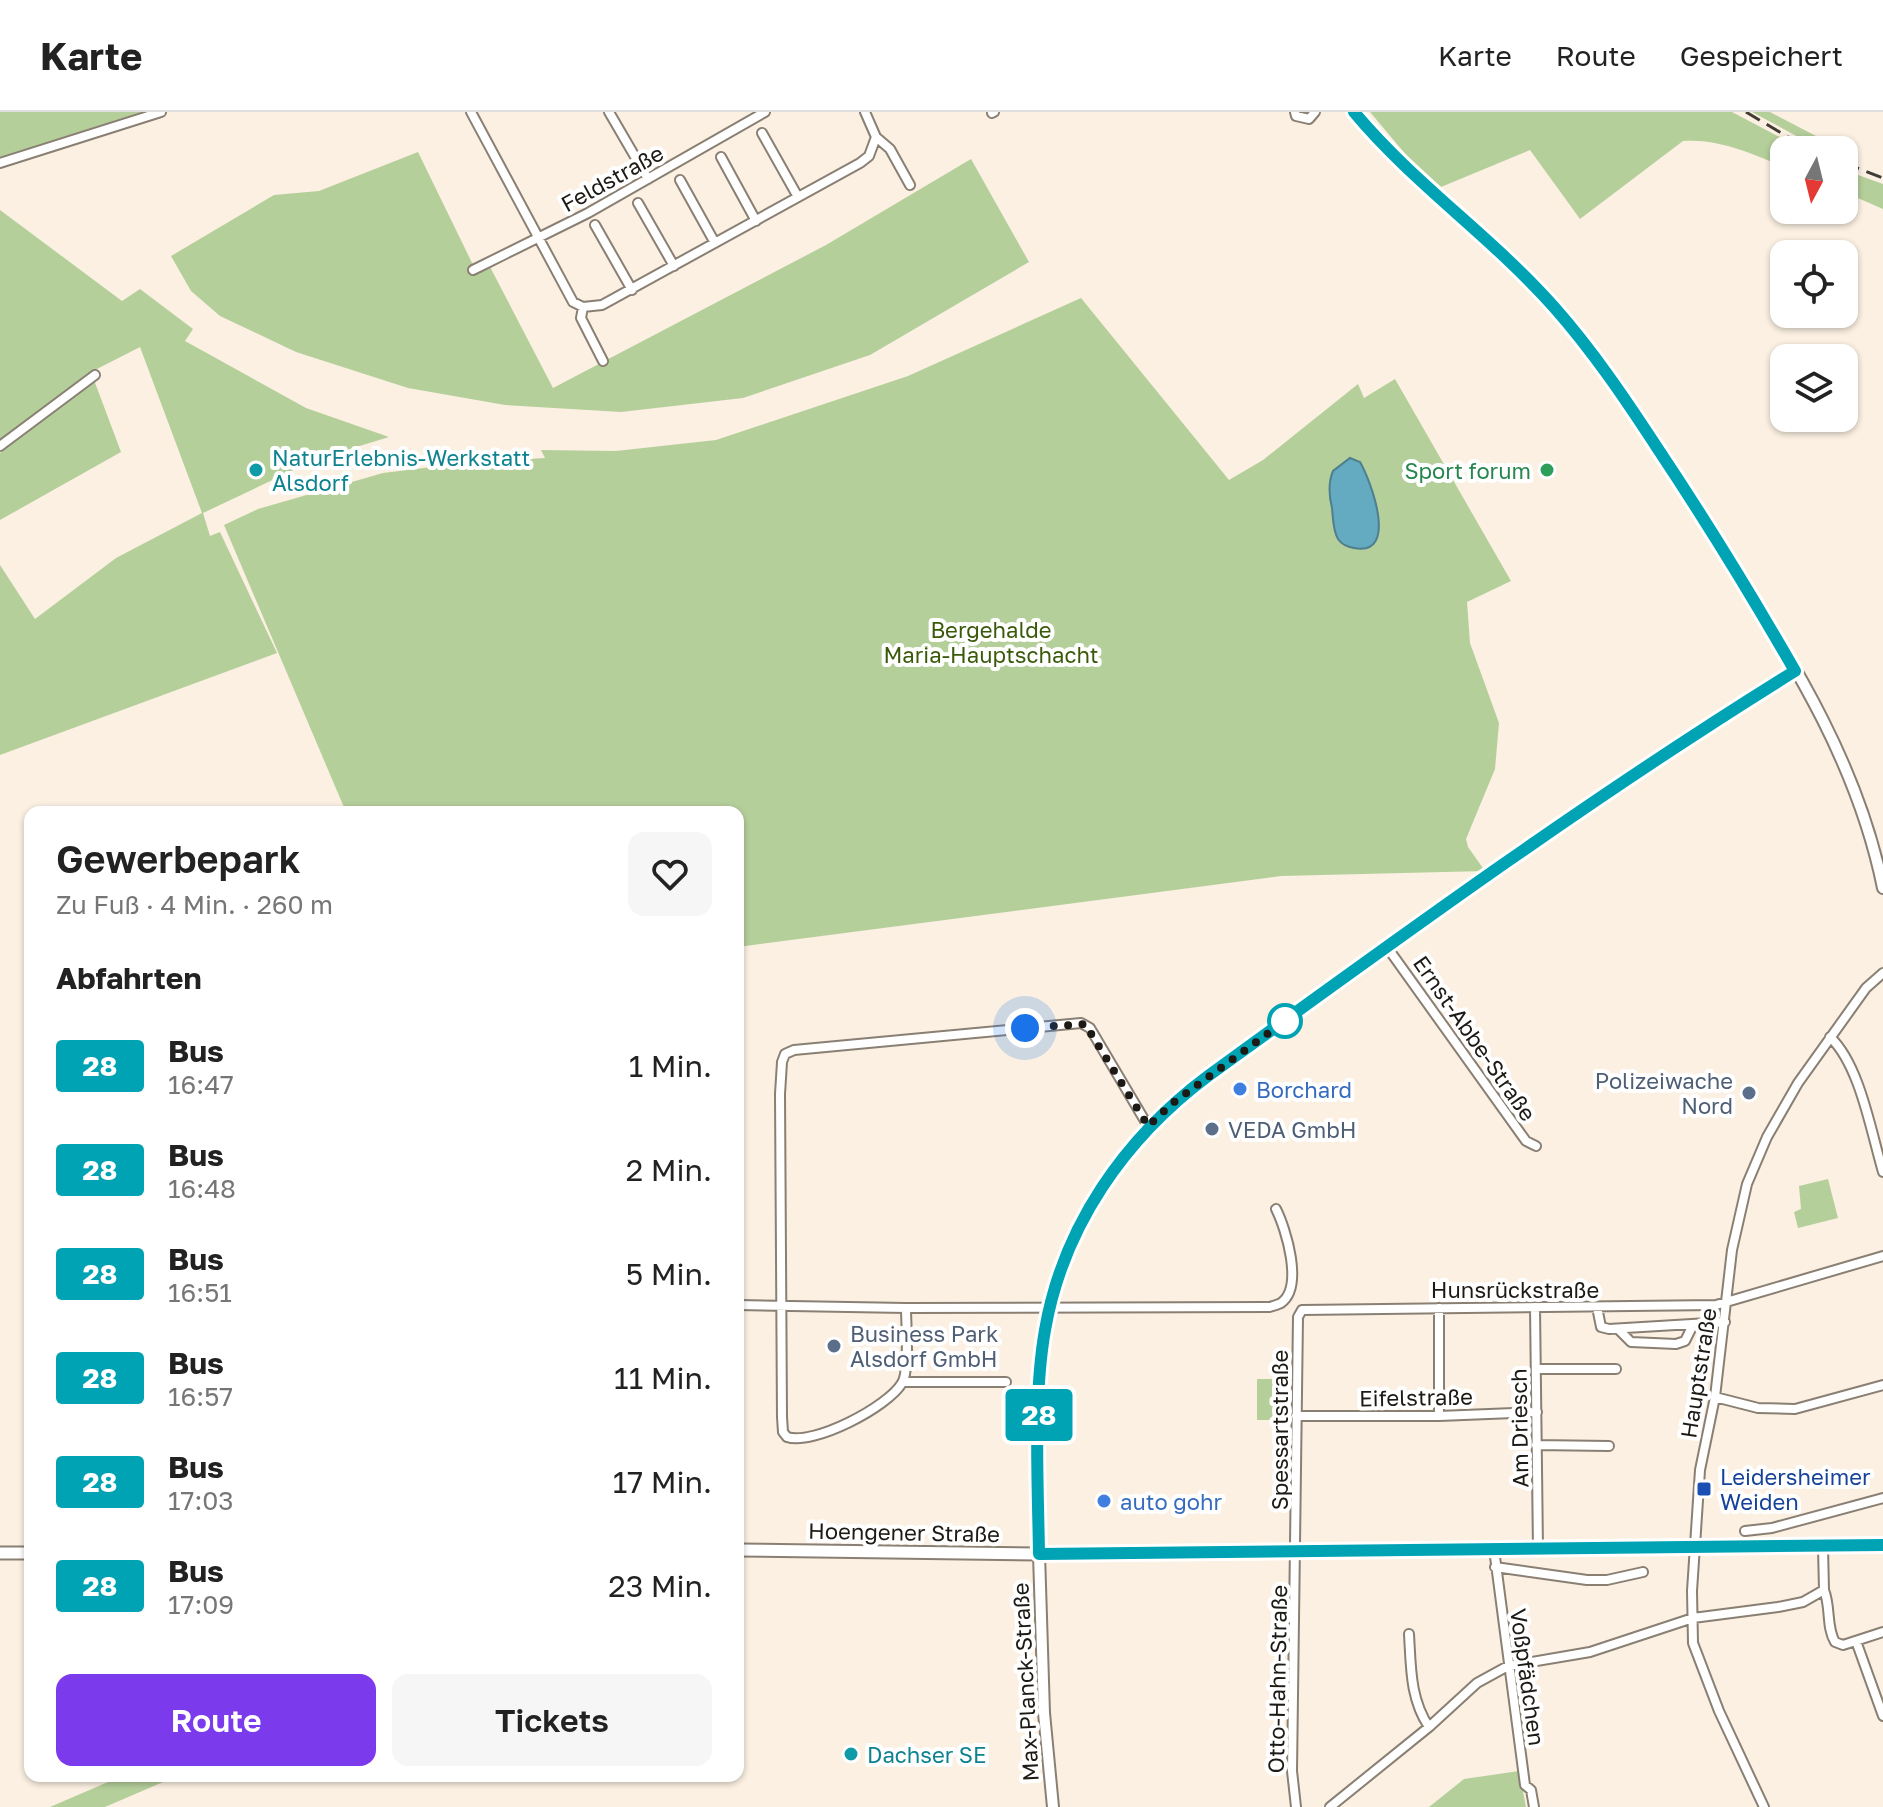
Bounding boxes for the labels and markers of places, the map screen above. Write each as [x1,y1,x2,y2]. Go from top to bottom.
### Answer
place label: NaturErlebnis-Werkstatt Alsdorf [272,444,530,496]
place label: Sport forum [1404,457,1531,484]
marker: NaturErlebnis-Werkstatt Alsdorf [247,461,265,479]
marker: Sport forum [1538,461,1556,479]
unlabelled marker [1268,1004,1302,1038]
place label: Polizeiwache Nord [1595,1067,1733,1119]
place label: Borchard [1256,1076,1352,1103]
marker: Borchard [1231,1080,1249,1098]
marker: Polizeiwache Nord [1740,1084,1758,1102]
place label: VEDA GmbH [1228,1116,1357,1143]
marker: VEDA GmbH [1203,1120,1221,1138]
place label: Business Park Alsdorf GmbH [850,1320,998,1372]
marker: Business Park Alsdorf GmbH [825,1337,843,1355]
place label: Leidersheimer Weiden [1720,1463,1871,1515]
marker: Leidersheimer Weiden [1695,1480,1713,1498]
place label: auto gohr [1120,1488,1223,1515]
marker: auto gohr [1095,1492,1113,1510]
place label: Dachser SE [867,1741,986,1768]
marker: Dachser SE [842,1745,860,1763]

